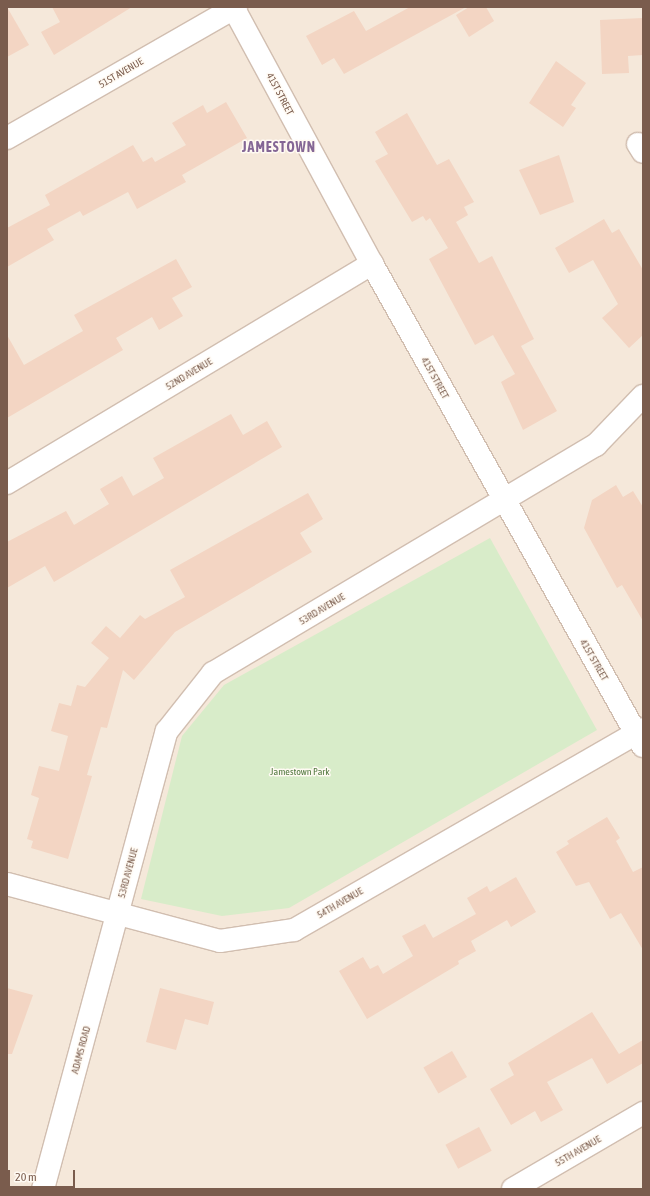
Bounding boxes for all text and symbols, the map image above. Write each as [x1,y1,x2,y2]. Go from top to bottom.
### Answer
street label: 51ST AVENUE [97,55,145,91]
street label: 41ST STREET [264,71,296,117]
district label: JAMESTOWN [242,139,316,155]
street label: 52ND AVENUE [164,355,214,393]
street label: 41ST STREET [419,355,451,401]
street label: 53RD AVENUE [297,591,347,627]
street label: 41ST STREET [577,637,611,683]
park label: Jamestown Park [270,766,330,778]
street label: 53RD AVENUE [116,847,140,899]
street label: 54TH AVENUE [315,885,365,921]
street label: ADAMS ROAD [69,1025,93,1075]
street label: 55TH AVENUE [553,1133,603,1169]
scale bar [10,1162,77,1188]
text: 20 m [15,1170,37,1184]

